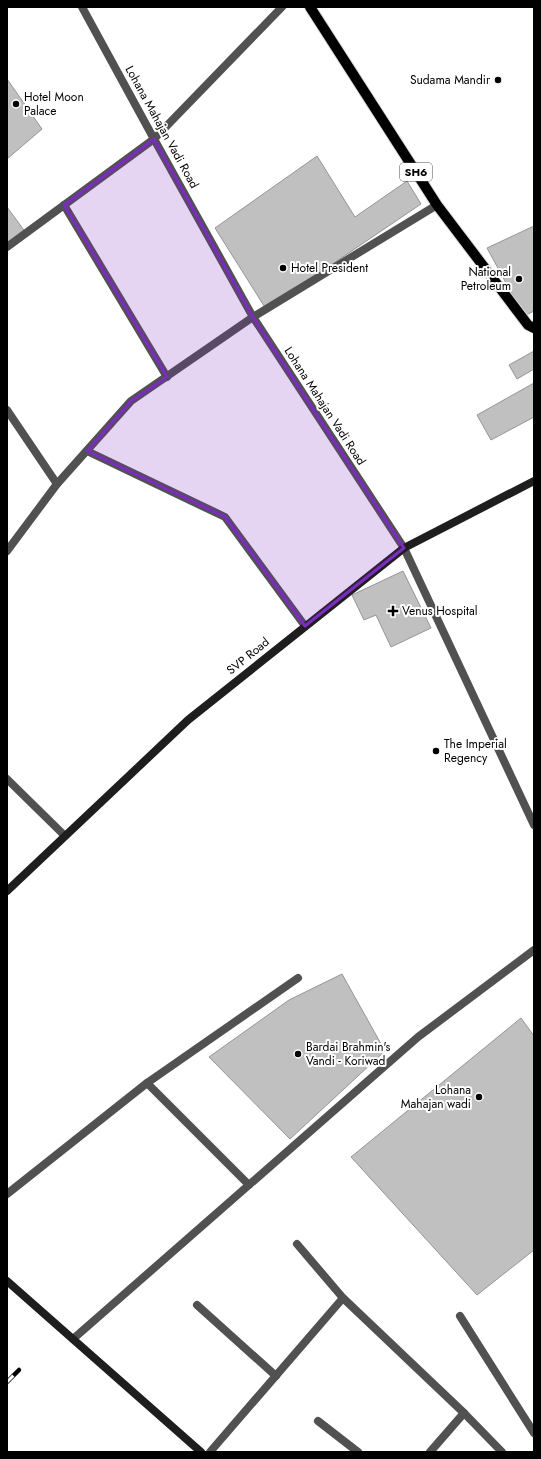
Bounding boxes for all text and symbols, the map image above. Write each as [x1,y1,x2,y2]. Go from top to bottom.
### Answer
street label: Lohana Mahajan Vadi Road [121,62,203,192]
place label: Sudama Mandir [410,71,491,89]
marker: Sudama Mandir [493,75,503,85]
place label: Hotel Moon Palace [24,88,84,120]
marker: Hotel Moon Palace [11,99,21,109]
road number: SH6 [400,163,432,181]
place label: Hotel President [291,259,368,277]
marker: Hotel President [278,263,288,273]
place label: National Petroleum [461,263,511,295]
marker: National Petroleum [514,274,524,284]
street label: Lohana Mahajan Vadi Road [280,343,370,469]
place label: Venus Hospital [402,602,478,620]
marker: Venus Hospital [387,605,399,617]
street label: SVP Road [223,633,273,679]
place label: The Imperial Regency [444,735,507,767]
marker: The Imperial Regency [431,746,441,756]
place label: Bardai Brahmin's Vandi - Koriwad [306,1038,390,1070]
marker: Bardai Brahmin's Vandi - Koriwad [293,1049,303,1059]
place label: Lohana Mahajan wadi [401,1081,471,1113]
marker: Lohana Mahajan wadi [474,1092,484,1102]

